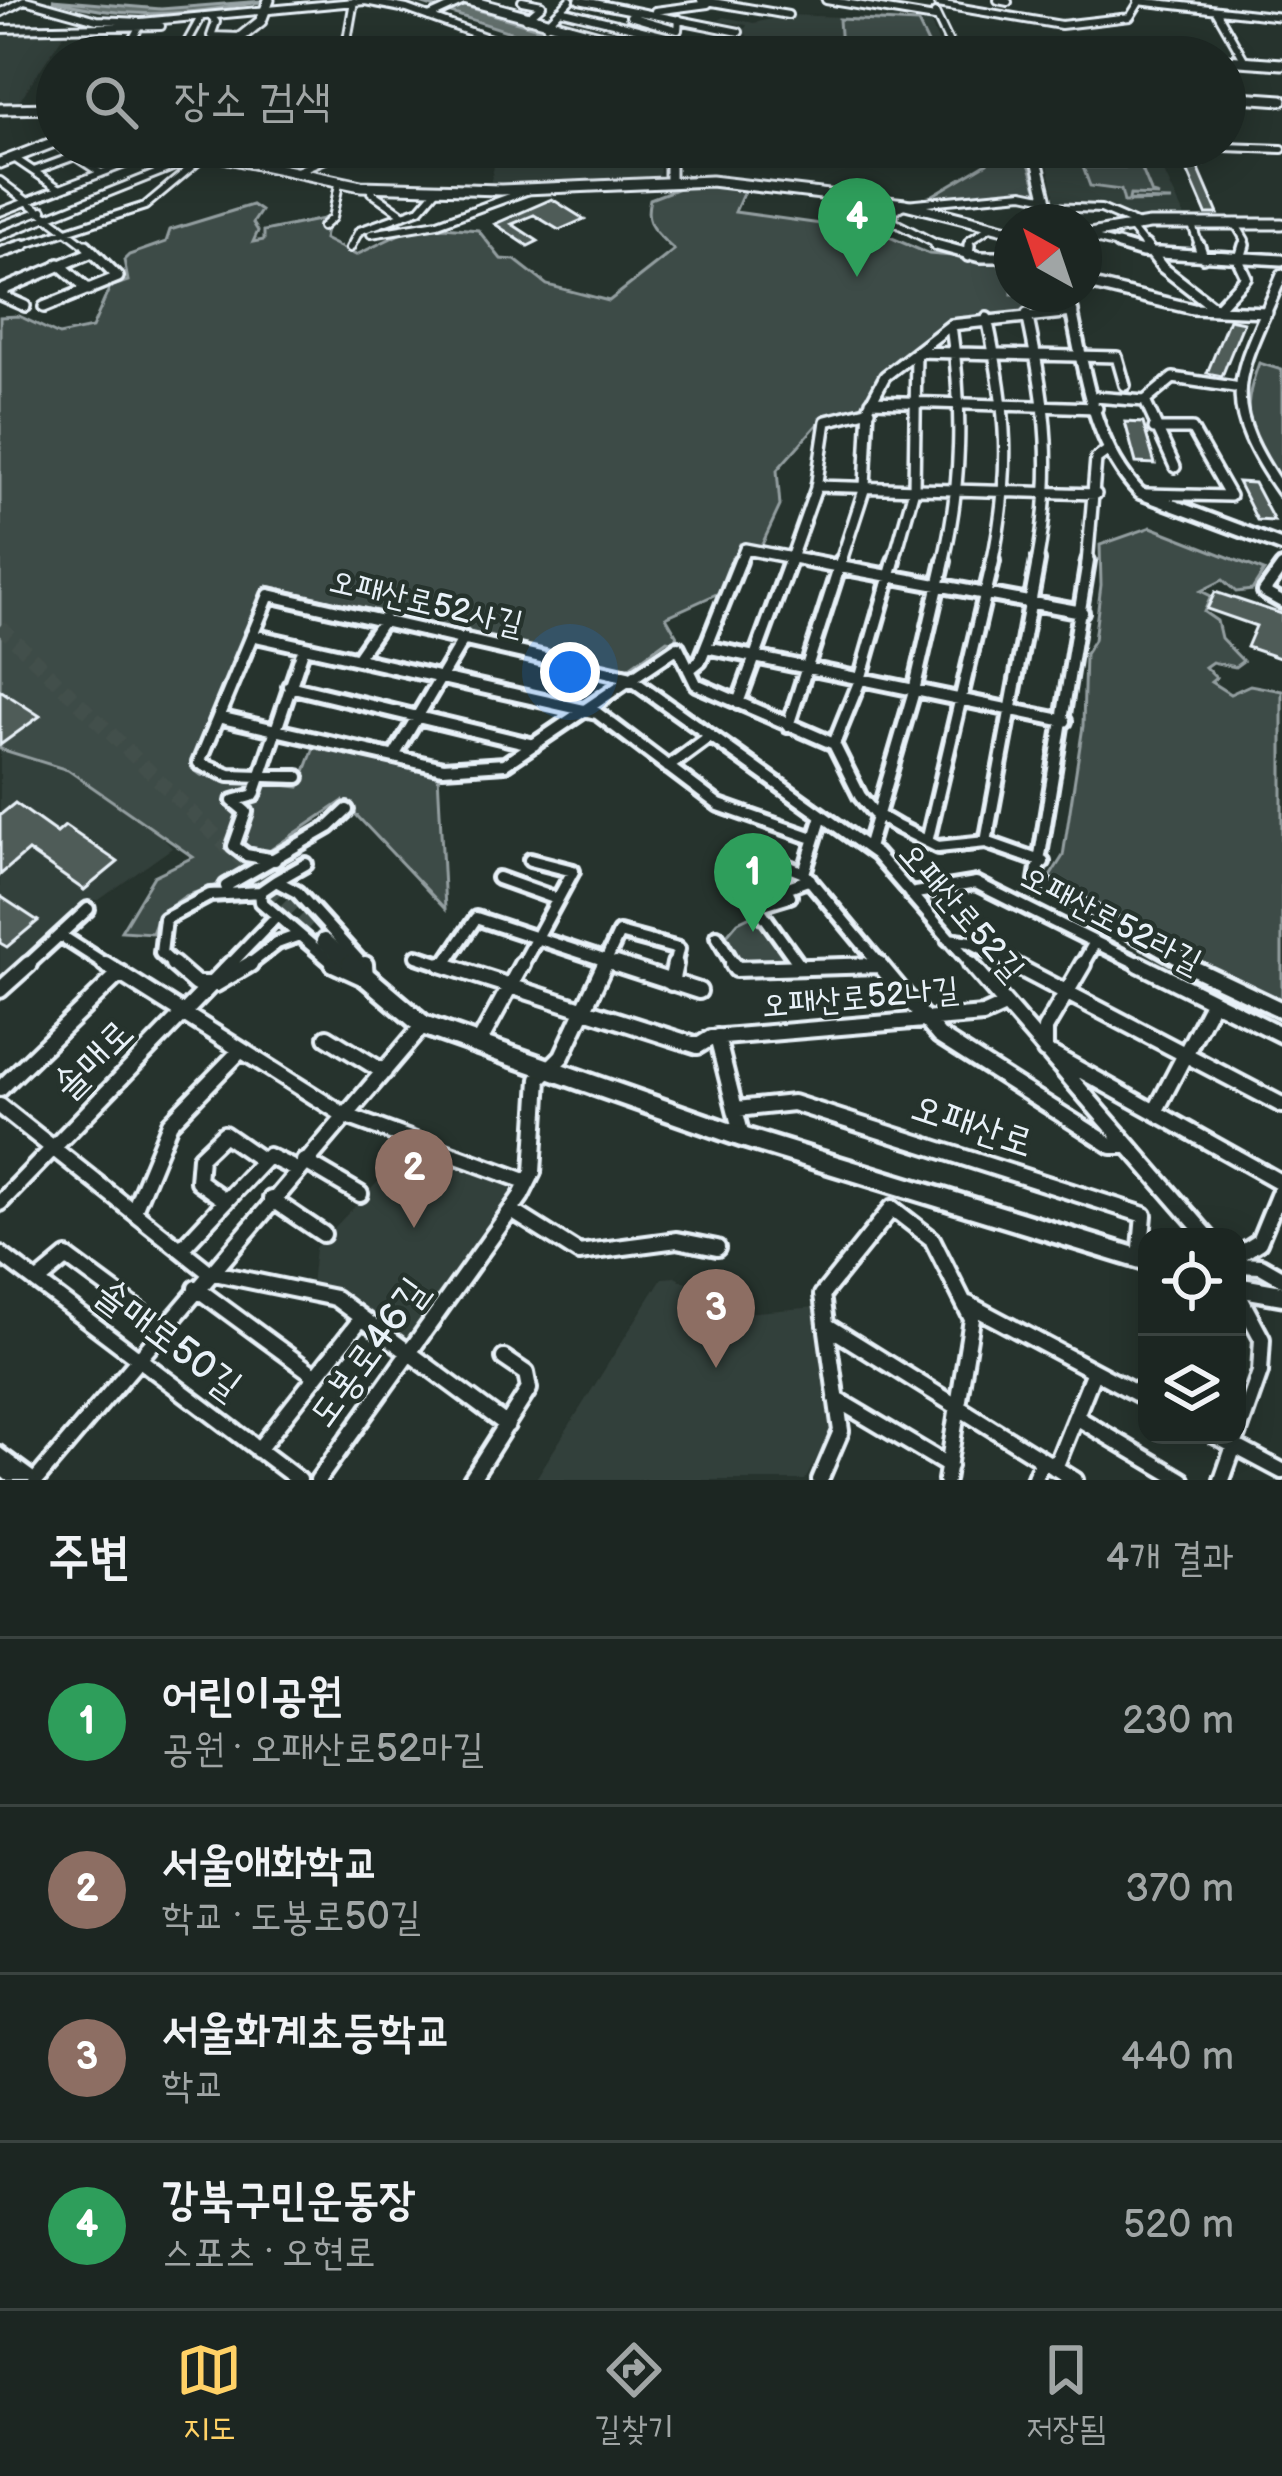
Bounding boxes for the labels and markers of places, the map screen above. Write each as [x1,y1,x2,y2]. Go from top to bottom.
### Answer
pin: 4 [818,178,896,277]
pin: 1 [714,833,792,932]
pin: 2 [375,1129,453,1228]
pin: 3 [677,1269,755,1368]

